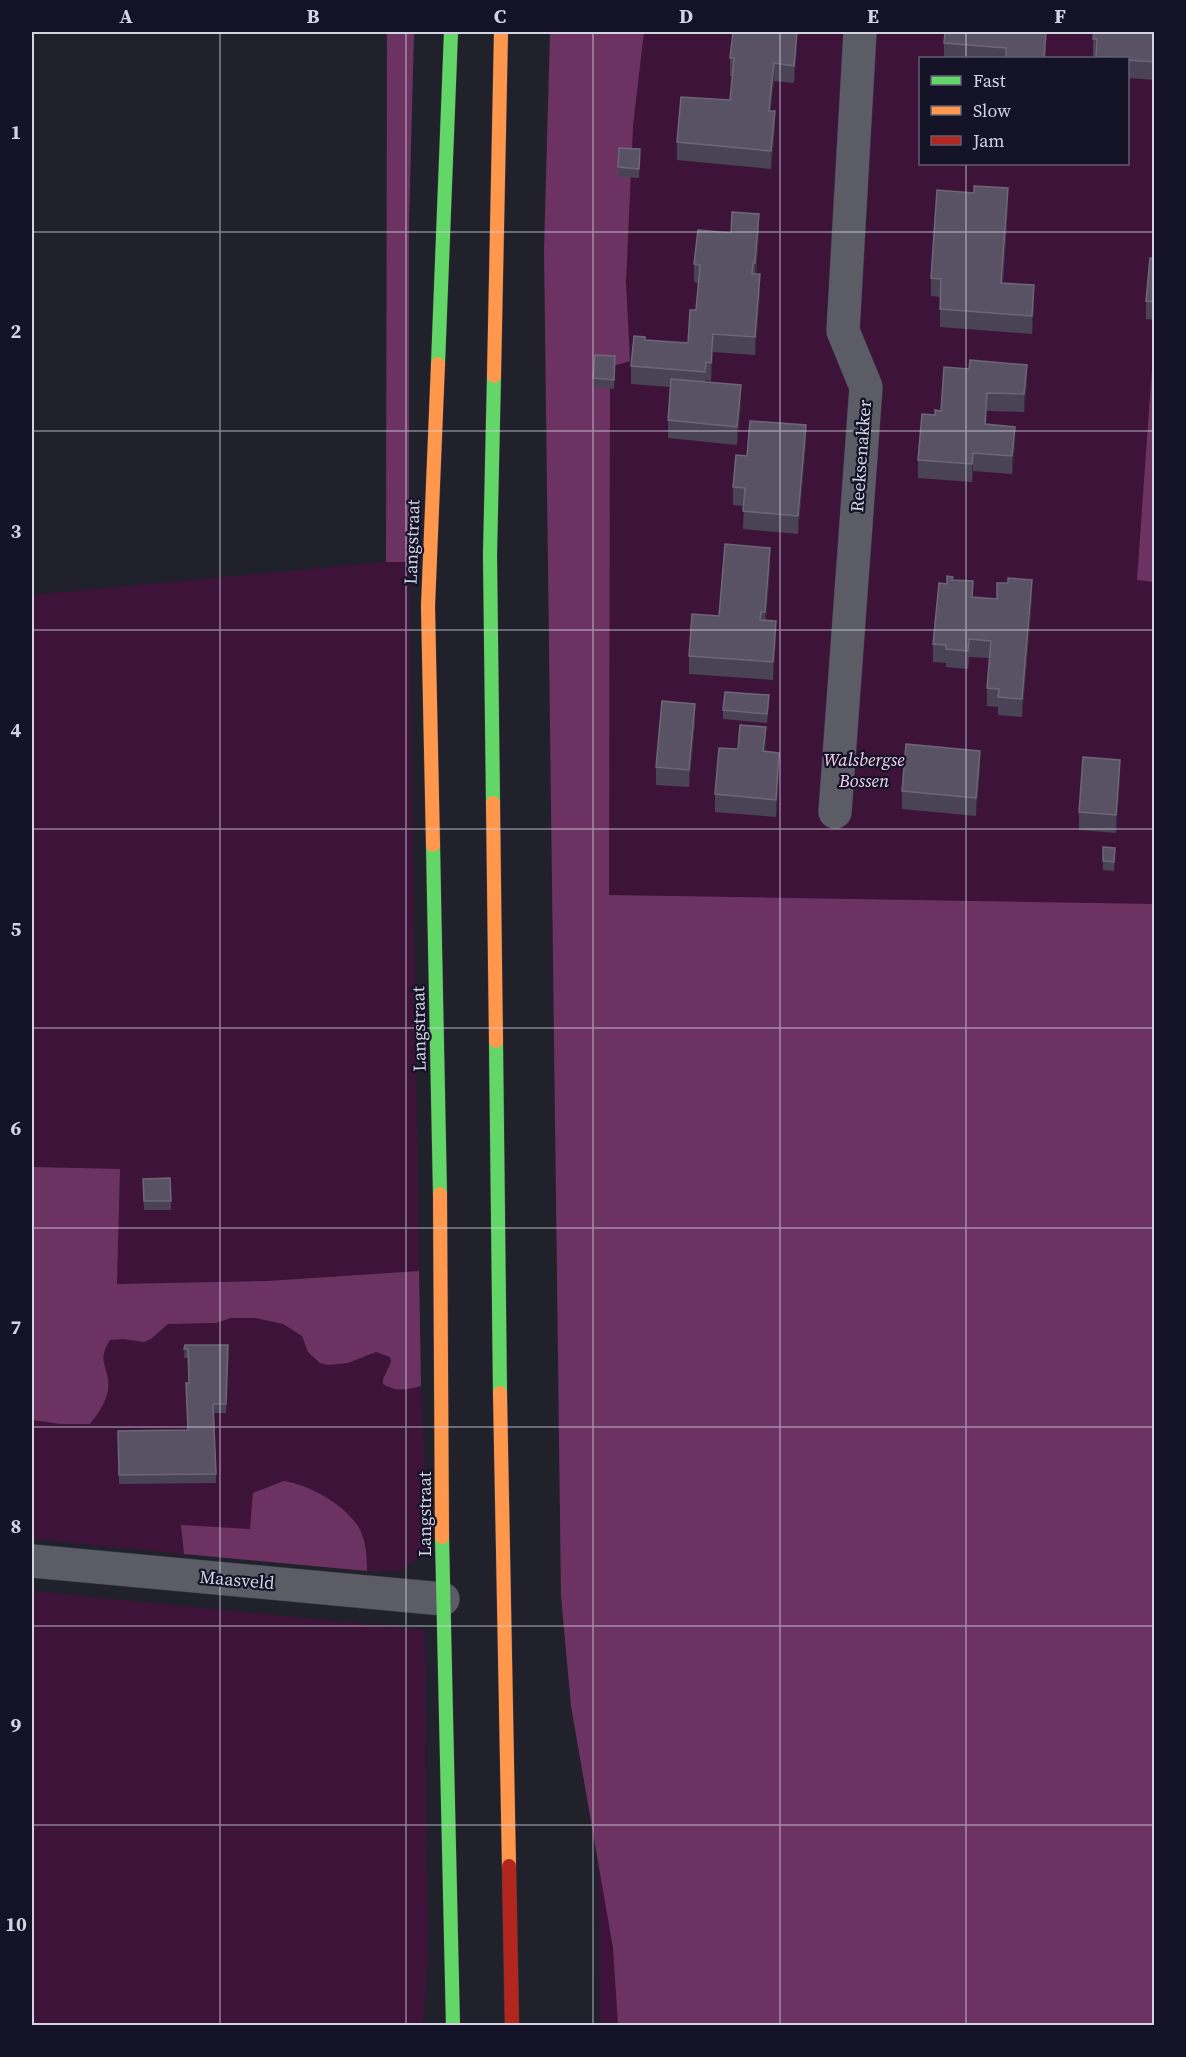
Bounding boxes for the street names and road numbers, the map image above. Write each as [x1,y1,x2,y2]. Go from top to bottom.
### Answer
street label: Reeksenakker [844,399,877,513]
street label: Langstraat [398,499,425,585]
street label: Langstraat [405,986,432,1072]
street label: Langstraat [412,1471,437,1557]
street label: Maasveld [198,1564,276,1595]

